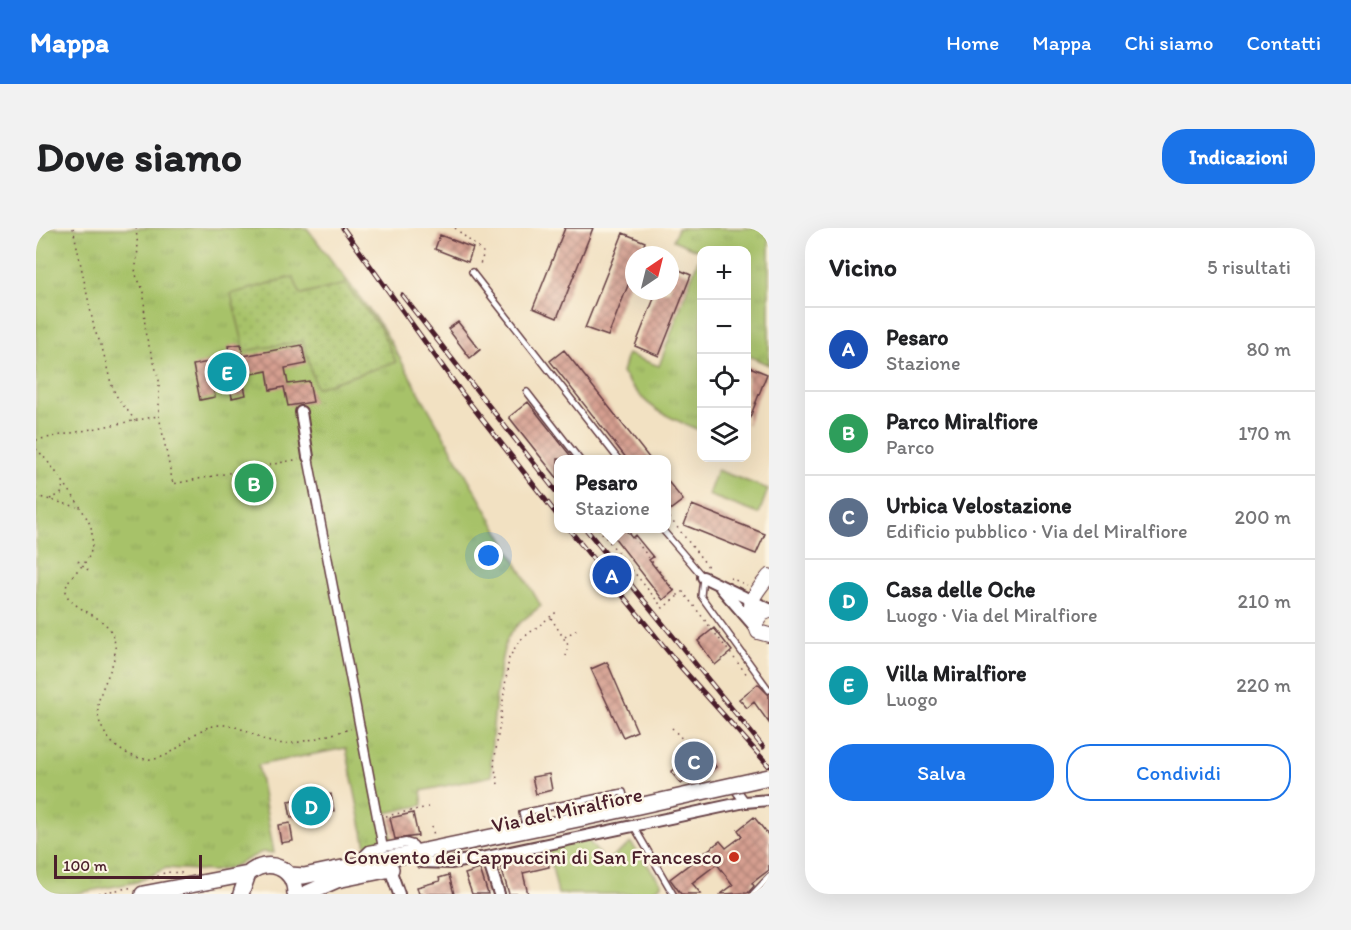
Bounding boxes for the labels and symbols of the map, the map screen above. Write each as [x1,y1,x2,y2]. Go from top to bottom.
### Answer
north arrow [625,246,679,300]
pin: E [208,350,246,394]
pin: B [234,460,274,506]
your location [474,541,503,570]
pin: A [592,552,632,598]
pin: C [674,738,714,784]
street label: Via del Miralfiore [489,781,645,838]
pin: D [292,784,330,828]
place label: Convento dei Cappuccini di San Francesco [344,844,722,869]
marker: Convento dei Cappuccini di San Francesco [727,850,741,864]
scale bar [54,852,202,880]

